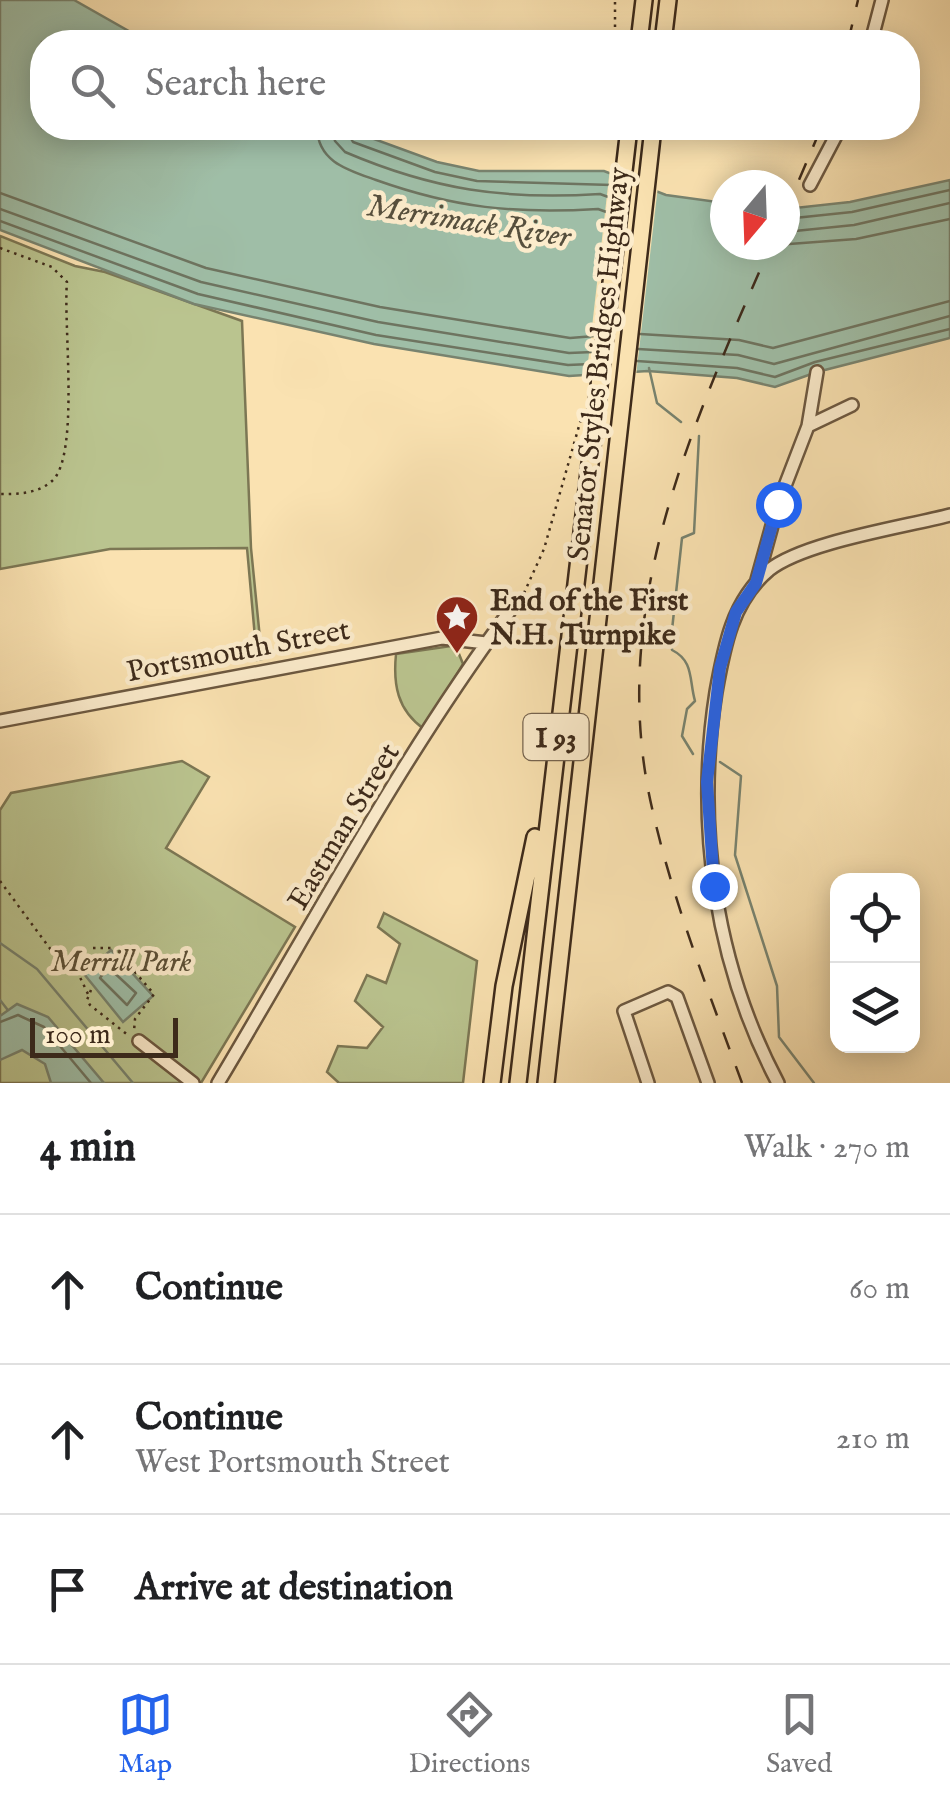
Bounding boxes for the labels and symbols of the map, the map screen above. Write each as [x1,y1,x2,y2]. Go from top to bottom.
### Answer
street label: Senator Styles Bridges Highway [560,165,640,563]
north arrow [710,170,800,260]
water label: Merrimack River [364,186,575,259]
route start [756,482,802,528]
place label: End of the First N.H. Turnpike [489,583,689,655]
place icon: End of the First N.H. Turnpike [434,594,480,655]
street label: Portsmouth Street [123,612,353,692]
road number: I 93 [524,714,588,760]
street label: Eastman Street [280,737,409,917]
route end [692,864,738,910]
park label: Merrill Park [50,944,192,982]
scale bar [30,1013,178,1058]

